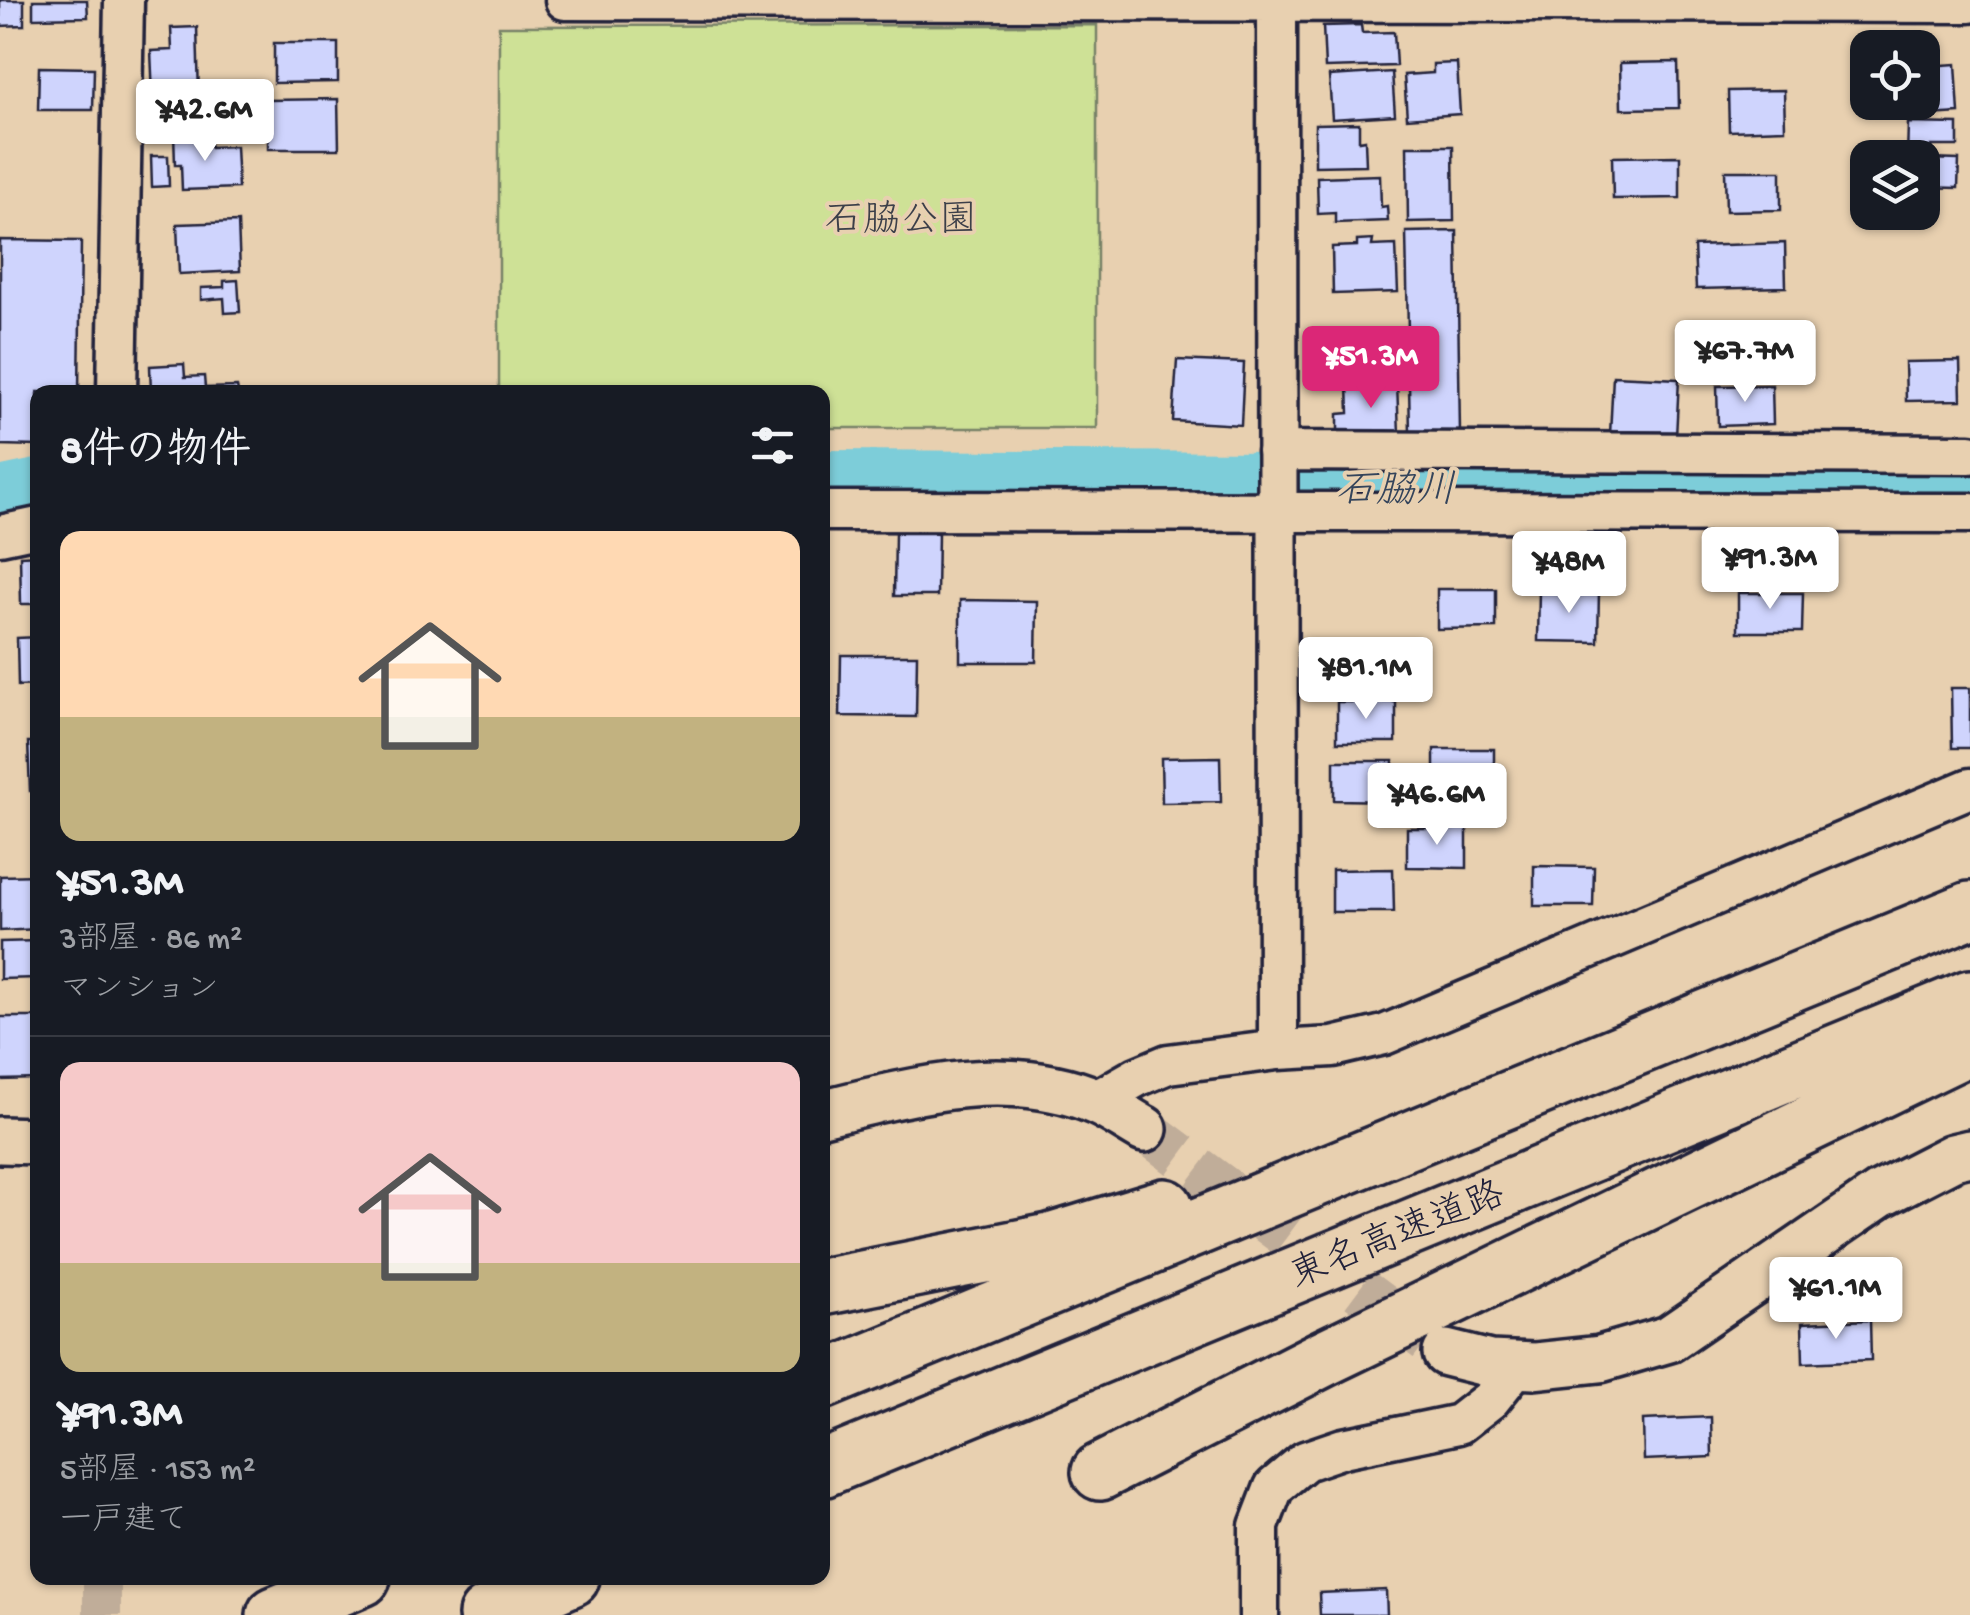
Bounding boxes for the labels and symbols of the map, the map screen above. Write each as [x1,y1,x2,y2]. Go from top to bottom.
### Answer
pin: ¥42.6M [124,79,286,164]
park label: 石脇公園 [825,199,977,245]
pin: ¥67.7M [1664,320,1826,405]
pin: ¥51.3M [1290,326,1452,411]
water label: 石脇川 [1336,469,1456,517]
pin: ¥91.3M [1689,527,1851,612]
pin: ¥48M [1510,531,1628,616]
pin: ¥81.1M [1285,637,1447,722]
pin: ¥46.6M [1356,763,1518,848]
street label: 東名高速道路 [1283,1172,1512,1301]
pin: ¥61.1M [1755,1257,1917,1342]

